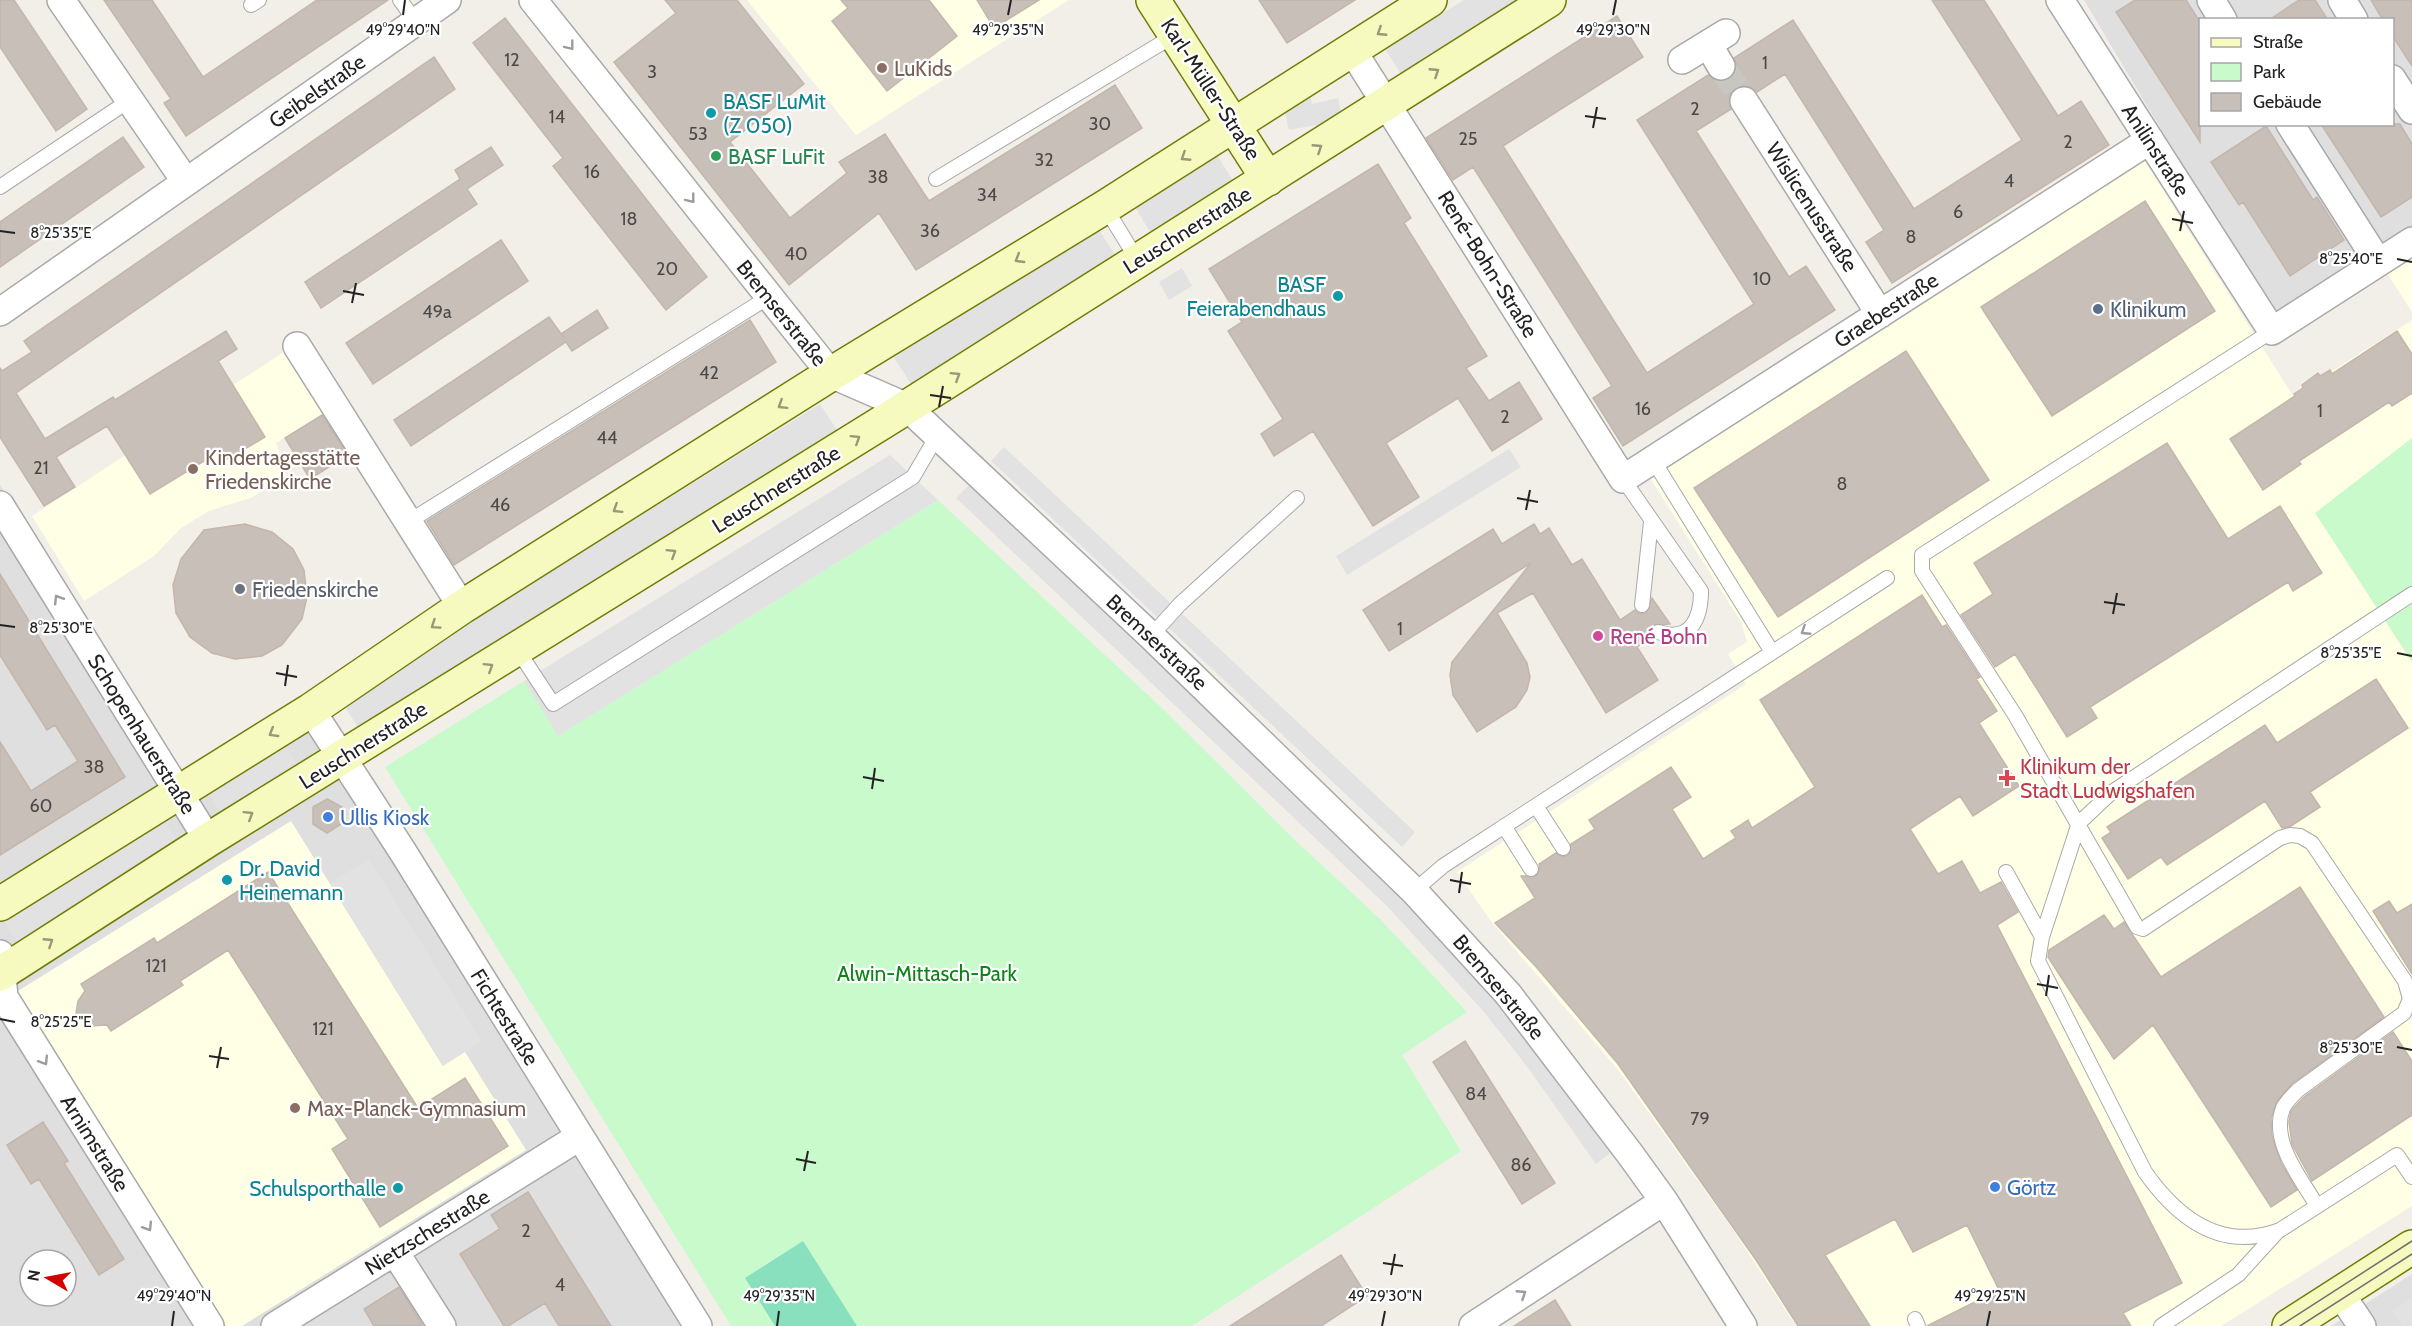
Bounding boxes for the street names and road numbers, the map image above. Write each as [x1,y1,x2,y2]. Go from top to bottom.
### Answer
street label: Karl-Müller-Straße [1156,13,1266,165]
street label: Geibelstraße [264,49,370,133]
street label: Anilinstraße [2117,99,2195,201]
street label: Wislicenusstraße [1761,138,1863,276]
street label: Leuschnerstraße [1119,181,1256,279]
street label: René-Bohn-Straße [1433,186,1543,342]
street label: Bremserstraße [732,255,832,371]
street label: Graebestraße [1829,267,1943,353]
street label: Leuschnerstraße [708,440,845,538]
street label: Bremserstraße [1101,589,1213,695]
street label: Schopenhauerstraße [83,649,201,819]
street label: Leuschnerstraße [295,696,432,794]
street label: Bremserstraße [1448,930,1550,1045]
street label: Fichtestraße [466,964,545,1070]
street label: Arnimstraße [55,1090,135,1196]
street label: Nietzschestraße [360,1184,494,1280]

